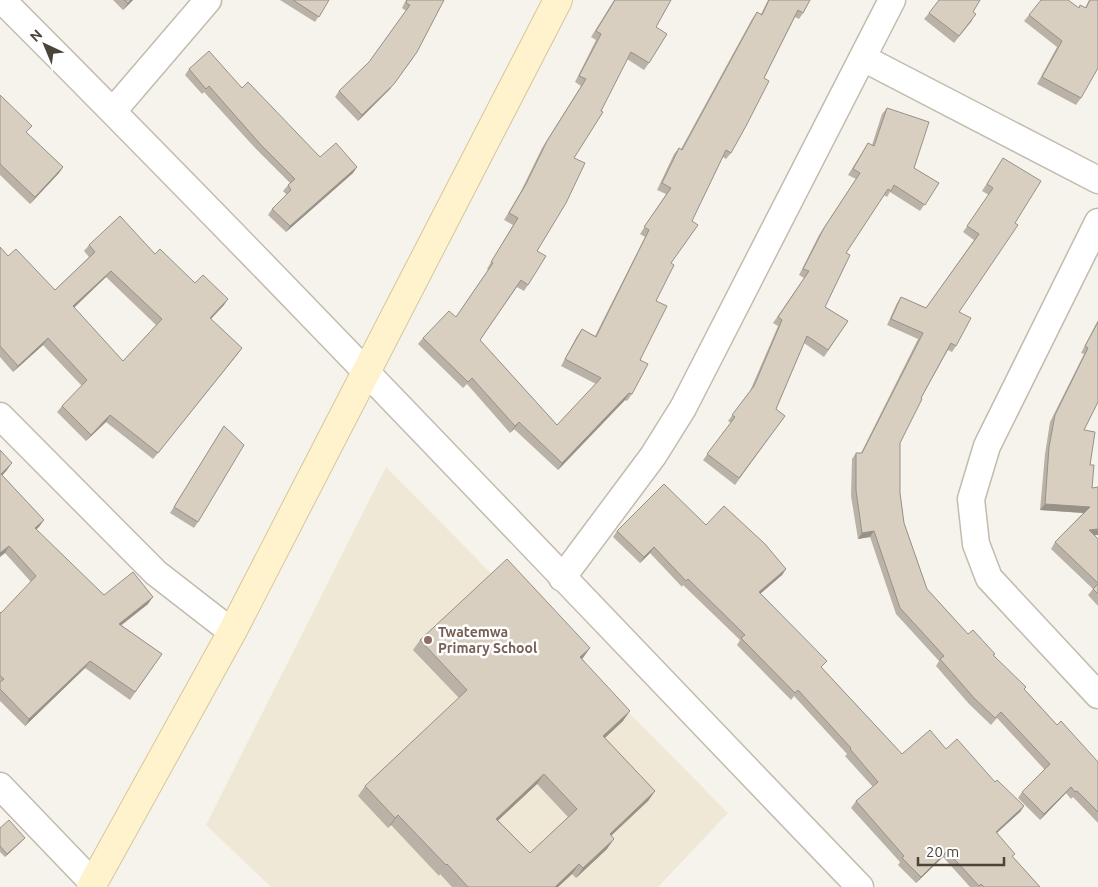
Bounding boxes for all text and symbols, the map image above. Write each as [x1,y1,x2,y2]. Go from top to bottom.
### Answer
north arrow [20,20,70,70]
text: N [27,26,45,45]
place label: Twatemwa Primary School [438,624,537,656]
marker: Twatemwa Primary School [422,634,434,646]
scale bar [918,834,1004,866]
text: 20 m [926,843,959,860]

